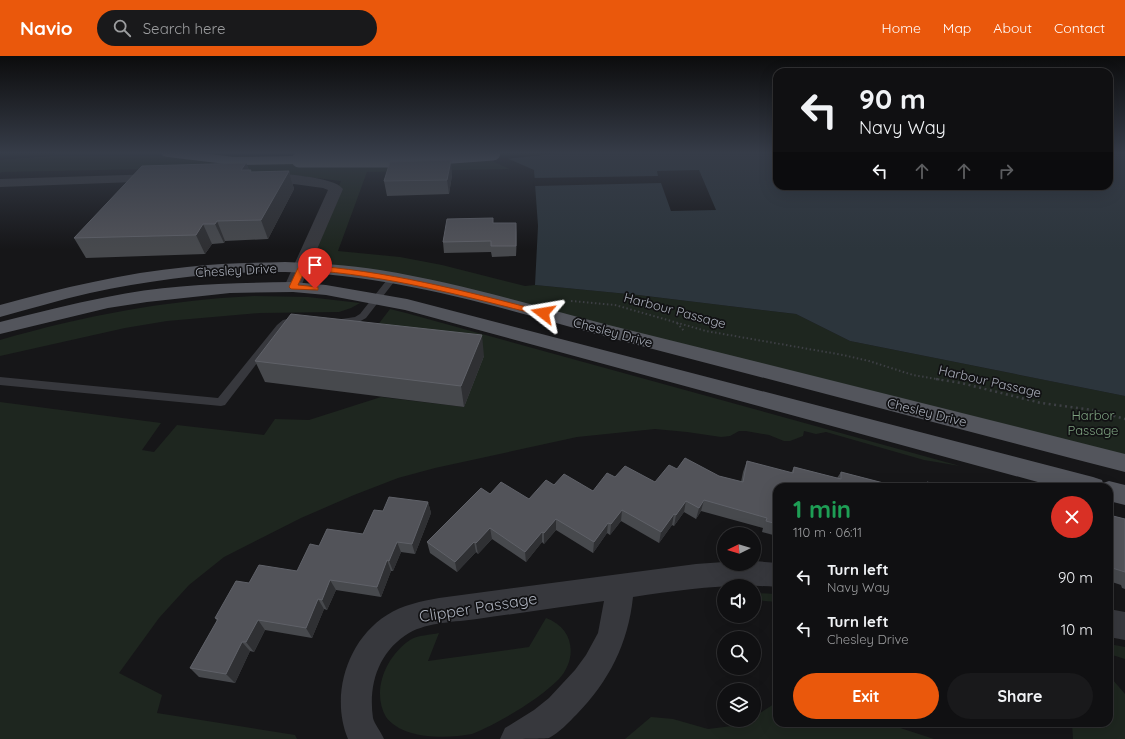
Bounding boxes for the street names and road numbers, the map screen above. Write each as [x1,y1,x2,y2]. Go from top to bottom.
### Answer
street label: Chesley Drive [195,260,277,280]
street label: Harbour Passage [622,289,728,331]
street label: Chesley Drive [571,314,655,350]
street label: Harbour Passage [937,361,1043,401]
street label: Chesley Drive [885,394,969,430]
street label: Clipper Passage [418,588,538,626]

